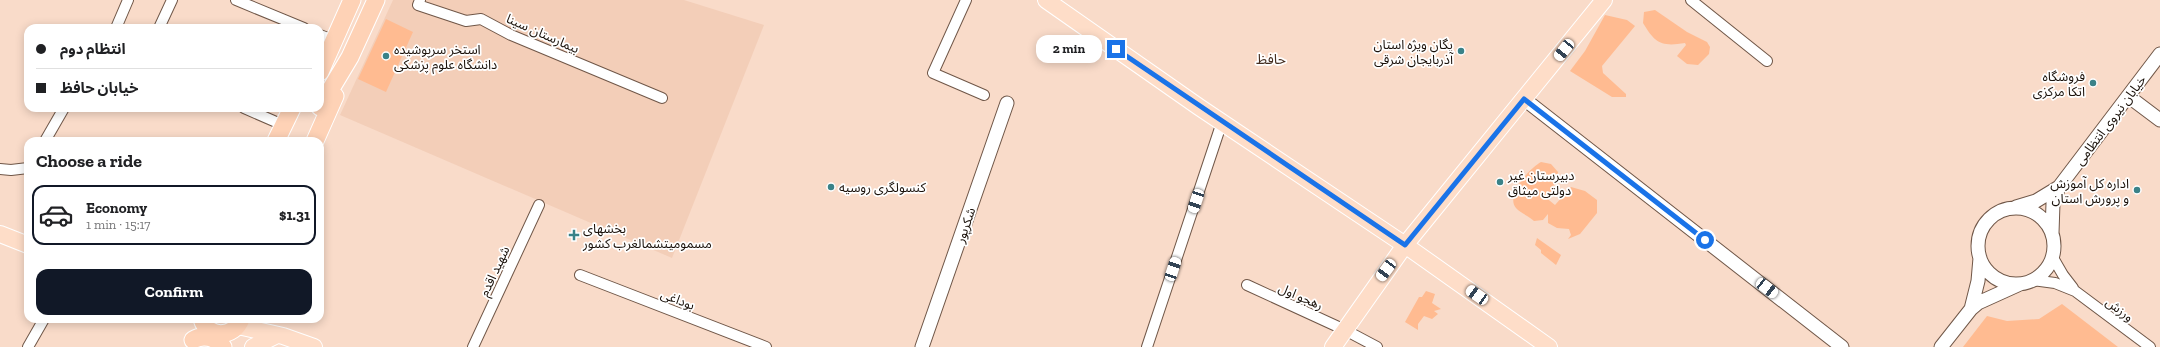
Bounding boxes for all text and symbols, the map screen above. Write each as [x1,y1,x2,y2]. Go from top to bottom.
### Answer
street label: بیمارستان سینا [504,11,581,57]
callout: 2 min [1036,35,1102,63]
place label: یگان ویژه استان آذربایجان شرقی [1374,37,1454,68]
car [1552,37,1576,63]
text: انتظام دوم [60,40,126,58]
route end [1107,40,1125,58]
text: 2 min [1053,41,1085,56]
place label: استخر سرپوشیده دانشگاه علوم پزشکی [394,42,497,74]
marker: یگان ویژه استان آذربایجان شرقی [1456,46,1466,56]
marker: استخر سرپوشیده دانشگاه علوم پزشکی [381,51,391,61]
district label: حافظ [1256,51,1286,68]
place label: فروشگاه اتکا مرکزی [2033,69,2085,100]
street label: خیابان نیروی انتظامی [2072,72,2150,169]
marker: فروشگاه اتکا مرکزی [2088,78,2098,88]
text: خیابان حافظ [60,79,138,97]
text: Choose a ride [36,150,142,172]
place label: دبیرستان غیر دولتی میثاق [1507,168,1575,199]
place label: اداره کل آموزش و پرورش استان [2050,176,2129,208]
marker: دبیرستان غیر دولتی میثاق [1495,177,1505,187]
place label: کنسولگری روسیه [839,180,927,196]
marker: کنسولگری روسیه [826,182,836,192]
marker: اداره کل آموزش و پرورش استان [2132,185,2142,195]
car [1187,188,1205,214]
icon: car [38,197,74,233]
text: Economy [86,199,147,217]
text: $1.31 [279,206,310,224]
street label: شکرپور [952,206,980,246]
text: 1 min · 15:17 [86,217,151,232]
place label: بخشهای مسمومیتشمالغرب کشور [582,221,712,251]
marker: بخشهای مسمومیتشمالغرب کشور [568,229,580,241]
route start [1696,231,1714,249]
street label: شهید اقدم [476,244,514,300]
car [1164,256,1182,282]
car [1374,257,1398,283]
button: Confirm [36,269,312,315]
car [1754,276,1780,300]
street label: رهجو اول [1276,280,1325,314]
car [1464,283,1490,307]
street label: بوداغی [658,286,697,314]
street label: ورزش [2102,294,2137,326]

